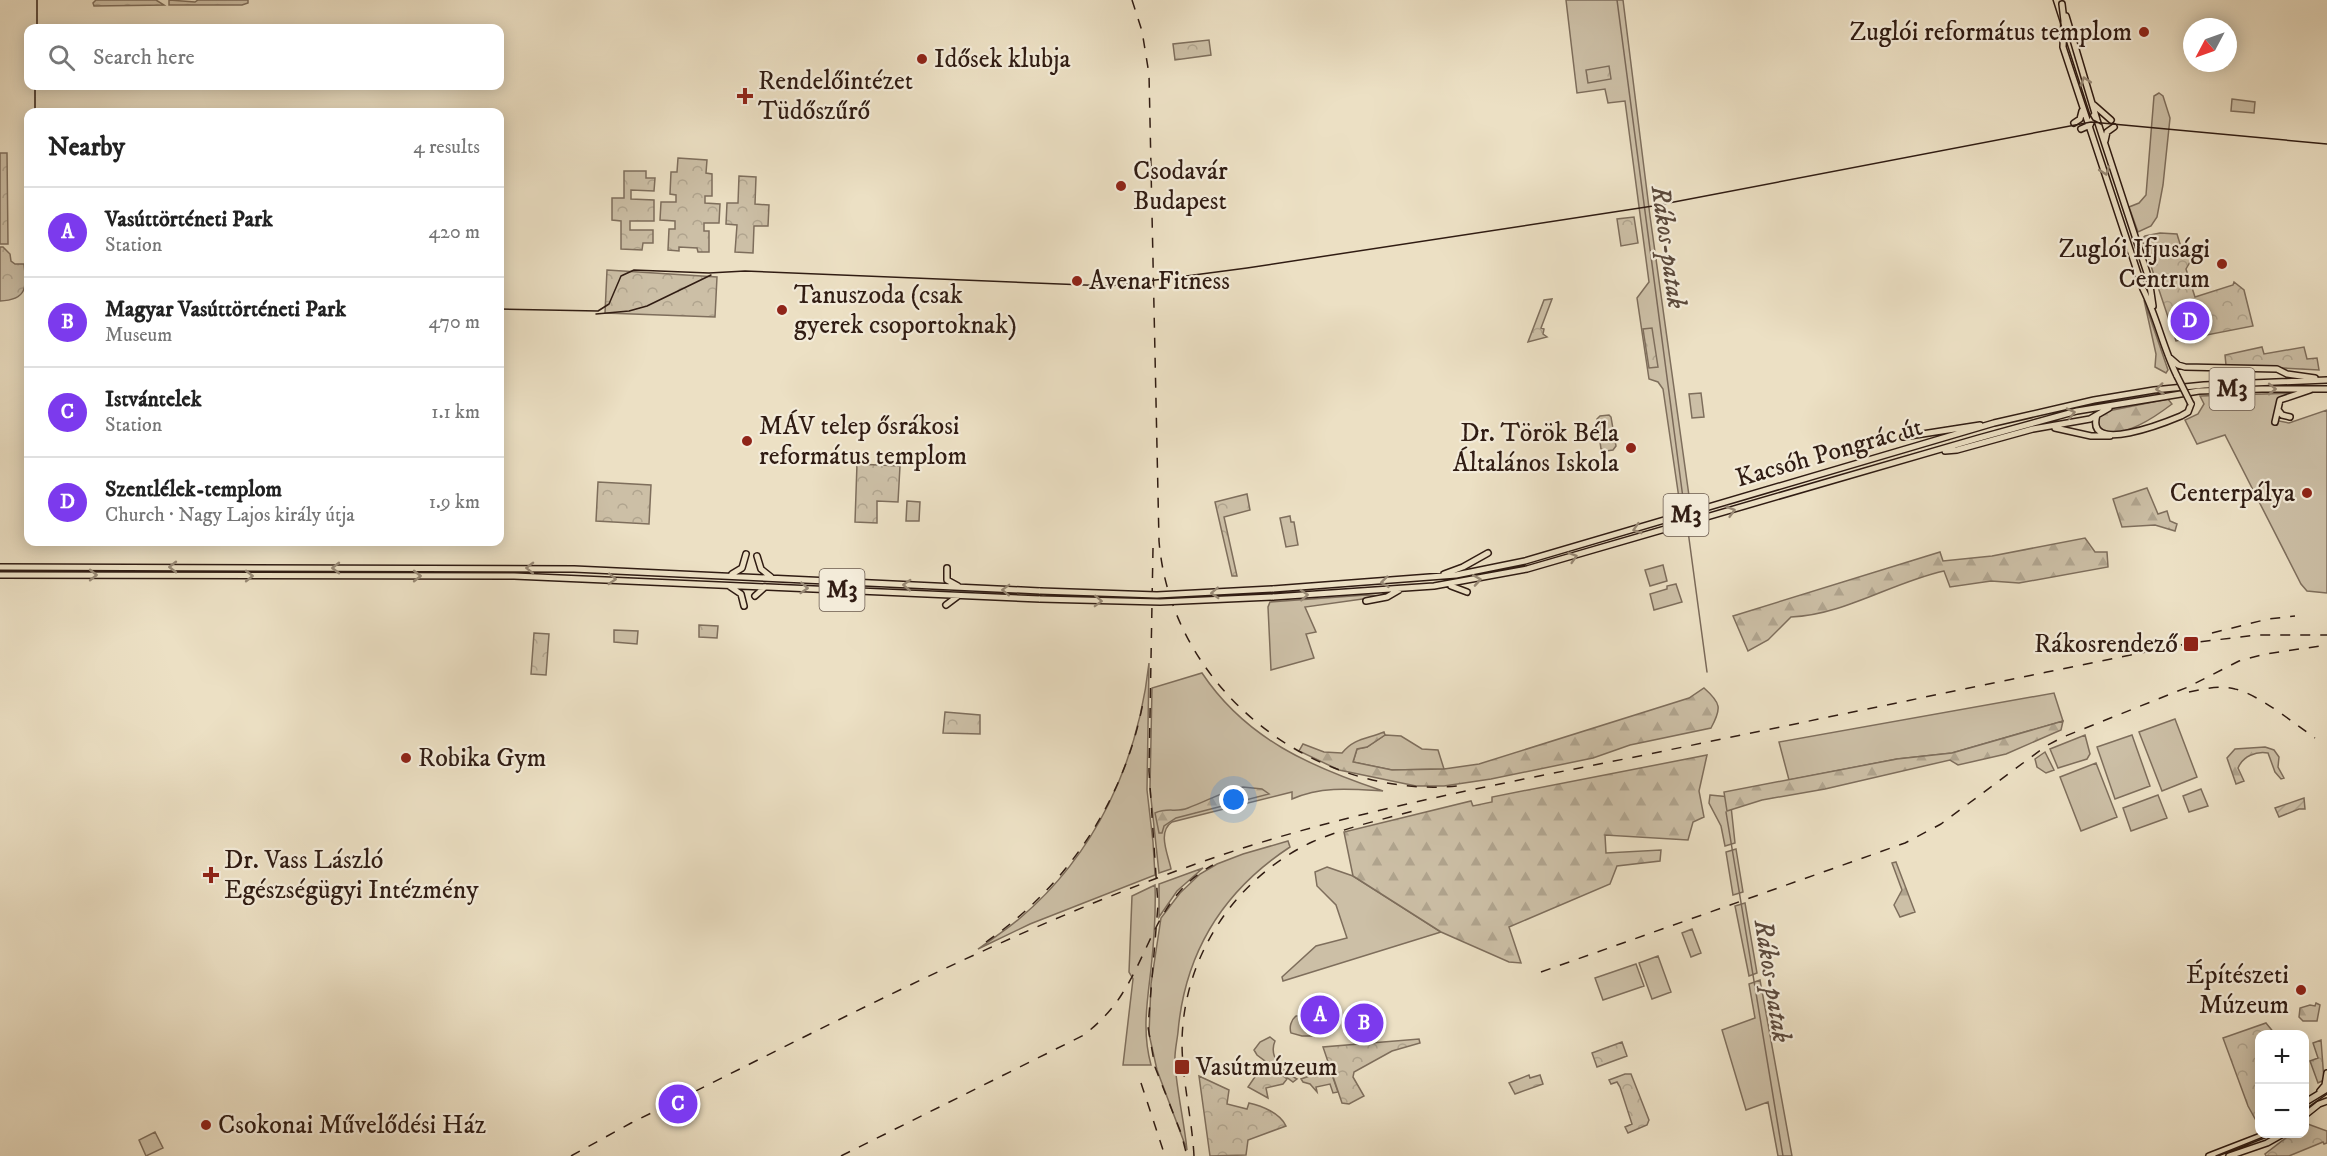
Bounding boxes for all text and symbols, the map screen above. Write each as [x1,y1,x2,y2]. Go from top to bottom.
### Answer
place label: Zuglói református templom [1849,16,2132,49]
north arrow [2183,18,2237,72]
search box [24,24,504,90]
marker: Zuglói református templom [2137,25,2151,39]
icon: search [45,41,78,74]
place label: Idősek klubja [934,43,1071,76]
text: Search here [93,44,195,71]
marker: Idősek klubja [915,52,929,66]
place label: Rendelőintézet Tüdőszűrő [758,65,913,128]
one-way arrow [2080,76,2092,87]
marker: Rendelőintézet Tüdőszűrő [736,87,754,105]
text: Nearby [48,131,125,164]
text: 4 results [413,135,480,160]
place label: Csodavár Budapest [1133,155,1228,218]
one-way arrow [2098,165,2110,176]
marker: Csodavár Budapest [1114,179,1128,193]
water label: Rákos-patak [1642,182,1694,311]
text: Vasúttörténeti Park [105,206,273,233]
text: A [61,220,74,245]
text: 420 m [429,220,480,245]
text: Station [105,233,162,258]
place label: Zuglói Ifjusági Centrum [2059,233,2210,296]
marker: Zuglói Ifjusági Centrum [2215,257,2229,271]
place label: Avena Fitness [1089,265,1230,298]
marker: Avena Fitness [1070,274,1084,288]
place label: Tanuszoda (csak gyerek csoportoknak) [794,279,1017,342]
text: Magyar Vasúttörténeti Park [105,296,346,323]
pin: D [2170,298,2210,344]
marker: Tanuszoda (csak gyerek csoportoknak) [775,303,789,317]
text: B [61,310,74,335]
text: 470 m [429,310,480,335]
text: Museum [105,323,172,348]
road number: M3 [2210,368,2254,410]
one-way arrow [2155,383,2164,395]
one-way arrow [2267,383,2276,395]
text: Istvántelek [105,386,202,413]
text: C [61,400,74,425]
text: 1.1 km [431,400,480,425]
one-way arrow [2066,407,2076,420]
place label: MÁV telep ősrákosi református templom [759,409,967,473]
street label: Kacsóh Pongrác út [1732,411,1926,495]
text: Station [105,413,162,438]
place label: Dr. Török Béla Általános Iskola [1453,417,1619,480]
marker: MÁV telep ősrákosi református templom [740,434,754,448]
marker: Dr. Török Béla Általános Iskola [1624,441,1638,455]
text: Szentlélek-templom [105,476,282,503]
place label: Centerpálya [2170,477,2295,510]
marker: Centerpálya [2300,486,2314,500]
text: D [60,490,75,515]
text: 1.9 km [429,490,480,515]
road number: M3 [1664,494,1708,536]
text: Church · Nagy Lajos király útja [105,503,355,528]
one-way arrow [1725,506,1735,518]
one-way arrow [1632,522,1643,534]
one-way arrow [1567,552,1578,564]
one-way arrow [169,561,178,573]
one-way arrow [332,561,341,574]
one-way arrow [525,562,534,575]
one-way arrow [88,569,97,581]
road number: M3 [820,569,864,611]
one-way arrow [244,570,253,582]
one-way arrow [413,570,422,582]
one-way arrow [608,573,617,586]
one-way arrow [1472,574,1482,586]
one-way arrow [1380,575,1390,588]
one-way arrow [902,579,911,592]
one-way arrow [800,582,809,595]
one-way arrow [1002,584,1011,596]
one-way arrow [1210,586,1219,599]
one-way arrow [1300,589,1309,602]
one-way arrow [1094,595,1103,608]
place label: Rákosrendező [2034,628,2178,661]
marker: Rákosrendező [2182,635,2200,653]
place label: Robika Gym [418,742,546,775]
marker: Robika Gym [399,751,413,765]
your location [1219,785,1248,814]
place label: Dr. Vass László Egészségügyi Intézmény [224,844,479,907]
marker: Dr. Vass László Egészségügyi Intézmény [202,866,220,884]
water label: Rákos-patak [1745,916,1799,1046]
place label: Építészeti Múzeum [2186,959,2289,1022]
marker: Építészeti Múzeum [2294,983,2308,997]
pin: A [1300,992,1340,1038]
pin: B [1344,1000,1384,1046]
map controls [2255,1030,2309,1138]
button: + [2255,1030,2309,1084]
place label: Vasútmúzeum [1195,1051,1338,1084]
marker: Vasútmúzeum [1173,1058,1191,1076]
pin: C [658,1082,698,1126]
button: − [2255,1084,2309,1138]
place label: Csokonai Művelődési Ház [218,1109,486,1142]
marker: Csokonai Művelődési Ház [199,1118,213,1132]

